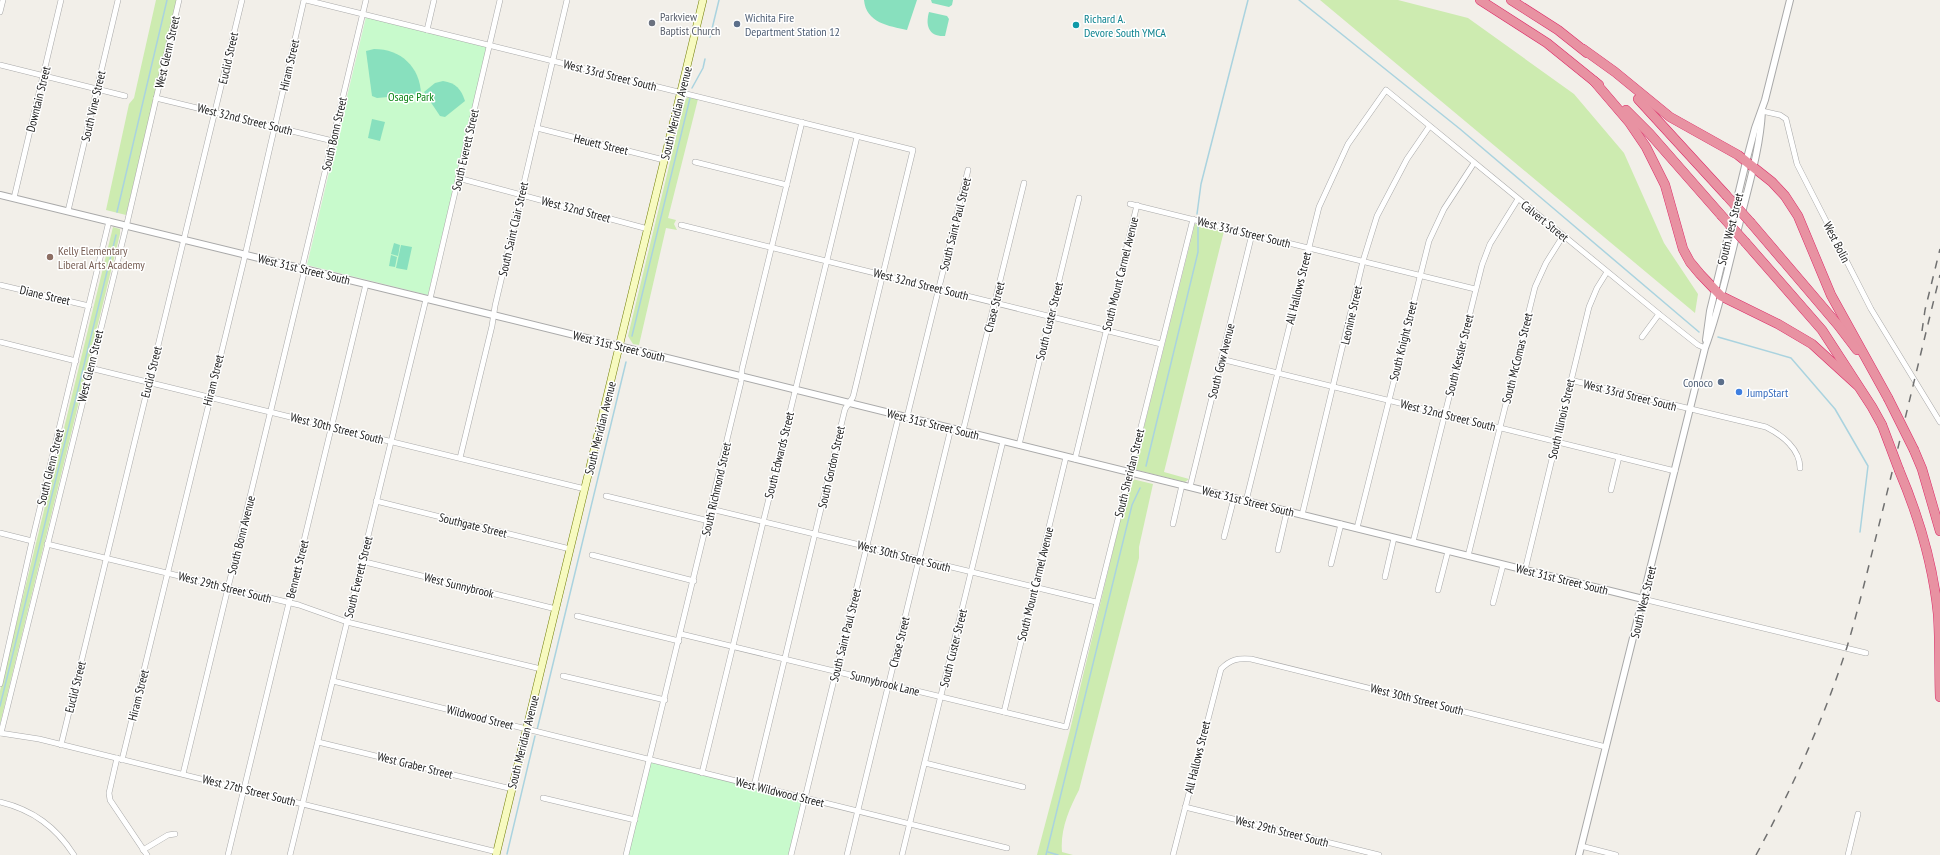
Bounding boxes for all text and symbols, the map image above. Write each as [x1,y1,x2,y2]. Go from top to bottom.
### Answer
place label: Parkview Baptist Church [660,9,720,38]
place label: Wichita Fire Department Station 12 [745,10,840,39]
place label: Richard A. Devore South YMCA [1084,11,1166,40]
street label: West Glenn Street [151,14,183,90]
marker: Parkview Baptist Church [647,18,657,28]
marker: Wichita Fire Department Station 12 [732,19,742,29]
marker: Richard A. Devore South YMCA [1071,20,1081,30]
street label: Euclid Street [215,30,241,85]
street label: Hiram Street [276,37,302,92]
street label: West 33rd Street South [562,56,658,94]
street label: Downtain Street [23,64,54,133]
street label: South Meridian Avenue [657,65,695,161]
street label: South Vine Street [78,68,109,143]
park label: Osage Park [388,89,434,104]
street label: South Bonn Street [318,95,350,172]
street label: West 32nd Street South [196,100,294,138]
street label: South Everett Street [448,107,482,192]
street label: Heuett Street [572,130,630,158]
street label: South Saint Paul Street [936,175,974,272]
street label: South Saint Clair Street [495,180,531,278]
street label: South West Street [1714,191,1746,267]
street label: West 32nd Street [540,193,613,226]
street label: Calvert Street [1518,197,1572,245]
street label: West 33rd Street South [1196,213,1292,251]
street label: South Mount Carmel Avenue [1099,215,1141,333]
street label: West Bolin [1820,219,1854,265]
place label: Kelly Elementary Liberal Arts Academy [58,243,145,272]
street label: All Hallows Street [1282,249,1314,326]
street label: West 31st Street South [256,250,352,288]
marker: Kelly Elementary Liberal Arts Academy [45,252,55,262]
street label: West 32nd Street South [872,265,970,303]
street label: Chase Street [980,279,1008,334]
street label: South Custer Street [1032,280,1066,362]
street label: Diane Street [18,282,72,308]
street label: Leonine Street [1337,283,1365,346]
street label: South Knight Street [1386,299,1420,382]
street label: South McComas Street [1498,310,1536,405]
street label: South Kessler Street [1442,312,1477,397]
street label: South Gow Avenue [1204,322,1238,400]
street label: West 31st Street South [571,327,667,365]
street label: West Glenn Street [74,328,106,404]
street label: Euclid Street [137,344,165,399]
street label: Hiram Street [199,352,227,407]
place label: Conoco [1683,375,1713,390]
street label: West 33rd Street South [1582,376,1678,414]
street label: South Illinois Street [1544,377,1578,461]
marker: Conoco [1716,377,1726,387]
street label: South Meridian Avenue [581,380,619,476]
place label: JumpStart [1746,385,1789,400]
marker: JumpStart [1734,387,1744,397]
street label: West 32nd Street South [1399,396,1497,434]
street label: West 31st Street South [885,405,981,443]
street label: West 30th Street South [289,409,385,447]
street label: South Edwards Street [761,409,797,500]
street label: South Gordon Street [814,424,848,510]
street label: South Glenn Street [33,427,67,507]
street label: South Sheridan Street [1111,427,1147,519]
street label: South Richmond Street [698,440,734,537]
street label: West 31st Street South [1200,482,1296,520]
street label: South Bonn Avenue [224,494,258,576]
street label: Southgate Street [437,509,509,541]
street label: South Mount Carmel Avenue [1014,525,1056,643]
street label: South Everett Street [341,534,376,619]
street label: Bennett Street [282,537,312,600]
street label: West 30th Street South [856,537,952,575]
street label: West 31st Street South [1514,560,1610,598]
street label: South West Street [1627,564,1659,640]
street label: West 29th Street South [177,568,273,606]
street label: West Sunnybrook [423,569,496,601]
street label: South Saint Paul Street [826,586,864,683]
street label: South Custer Street [936,607,970,689]
street label: Chase Street [885,614,913,669]
street label: Euclid Street [61,659,89,714]
street label: Hiram Street [124,667,152,722]
street label: Sunnybrook Lane [849,667,921,699]
street label: West 30th Street South [1369,680,1465,718]
street label: South Meridian Avenue [504,694,542,790]
street label: Wildwood Street [445,701,516,733]
street label: All Hallows Street [1181,718,1213,795]
street label: West Graber Street [376,748,455,782]
street label: West 27th Street South [201,771,297,809]
street label: West Wildwood Street [734,774,827,810]
street label: West 29th Street South [1234,812,1330,850]

